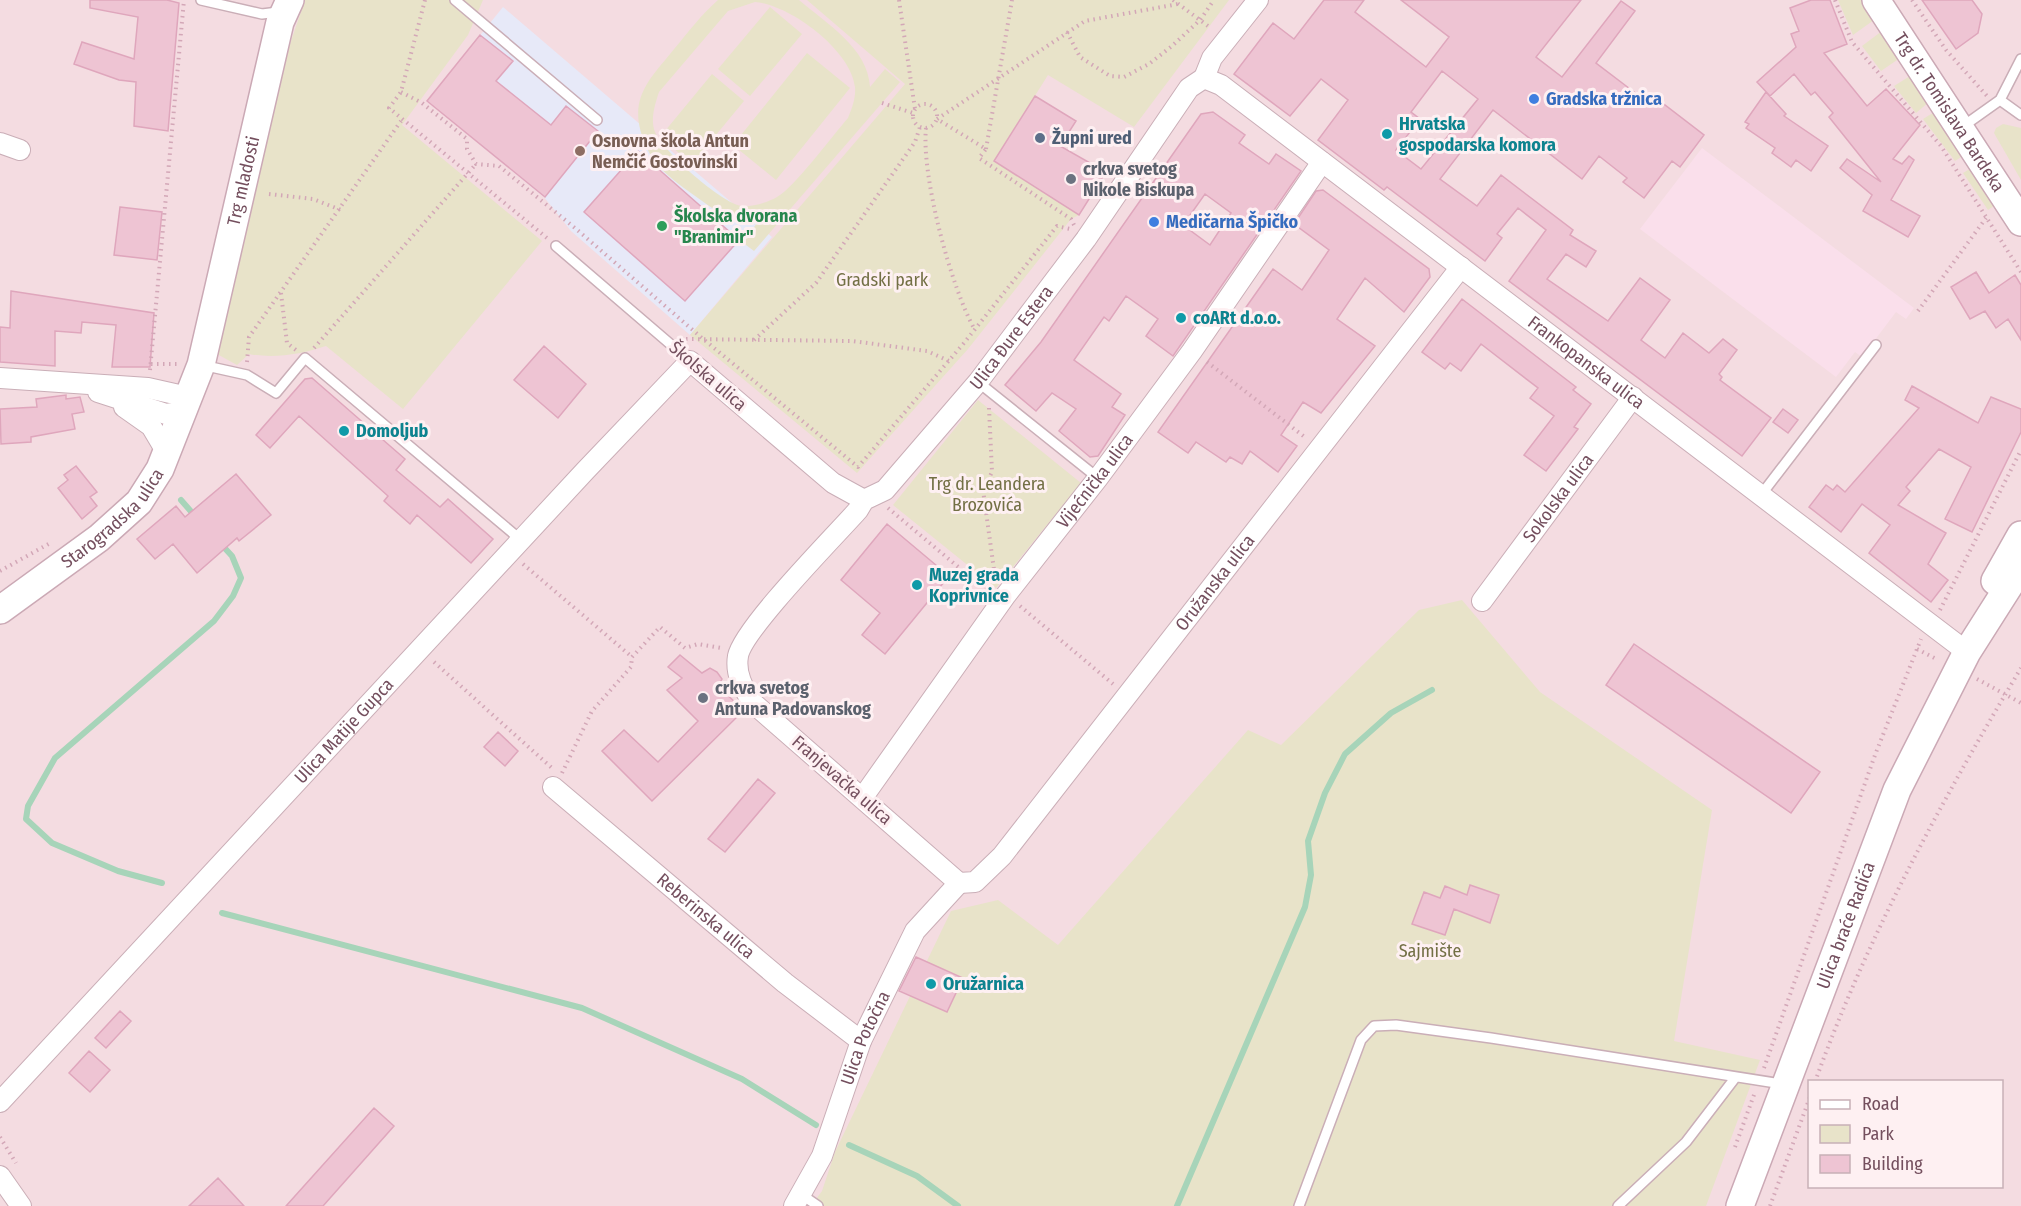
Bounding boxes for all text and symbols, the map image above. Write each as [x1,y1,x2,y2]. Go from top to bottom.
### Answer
street label: Trg dr. Tomislava Bardeka [1889,28,2009,196]
place label: Gradska tržnica [1546,88,1662,110]
marker: Gradska tržnica [1527,92,1541,106]
place label: Hrvatska gospodarska komora [1399,113,1556,156]
place label: Župni ured [1052,127,1132,149]
marker: Hrvatska gospodarska komora [1380,127,1394,141]
place label: Osnovna škola Antun Nemčić Gostovinski [592,130,749,173]
marker: Župni ured [1033,131,1047,145]
street label: Trg mladosti [222,134,264,228]
marker: Osnovna škola Antun Nemčić Gostovinski [573,144,587,158]
place label: crkva svetog Nikole Biskupa [1083,158,1194,201]
marker: crkva svetog Nikole Biskupa [1064,172,1078,186]
place label: Školska dvorana "Branimir" [674,204,797,248]
place label: Medičarna Špičko [1166,210,1298,233]
marker: Medičarna Špičko [1147,215,1161,229]
marker: Školska dvorana "Branimir" [655,219,669,233]
park label: Gradski park [836,269,929,291]
street label: Ulica Đure Estera [965,281,1058,394]
place label: coARt d.o.o. [1193,307,1281,329]
marker: coARt d.o.o. [1174,311,1188,325]
street label: Frankopanska ulica [1523,311,1649,414]
street label: Školska ulica [665,336,751,416]
place label: Domoljub [356,420,429,442]
marker: Domoljub [337,424,351,438]
street label: Vijećnička ulica [1052,429,1138,533]
street label: Sokolska ulica [1518,449,1598,547]
street label: Starogradska ulica [57,464,169,573]
park label: Trg dr. Leandera Brozovića [929,473,1046,516]
street label: Oružanska ulica [1171,530,1259,635]
place label: Muzej grada Koprivnice [929,564,1019,607]
marker: Muzej grada Koprivnice [910,578,924,592]
street label: Ulica Matije Gupca [290,673,398,788]
place label: crkva svetog Antuna Padovanskog [714,677,871,720]
marker: crkva svetog Antuna Padovanskog [696,691,710,705]
street label: Franjevačka ulica [788,731,897,829]
street label: Ulica braće Radića [1812,859,1880,992]
street label: Reberinska ulica [652,869,759,964]
park label: Sajmište [1399,940,1461,962]
place label: Oružarnica [943,973,1024,995]
marker: Oružarnica [924,977,938,991]
street label: Ulica Potočna [836,987,895,1088]
legend [1808,1080,2003,1188]
text: Road [1862,1093,1899,1115]
text: Park [1862,1123,1895,1145]
text: Building [1862,1153,1923,1175]

